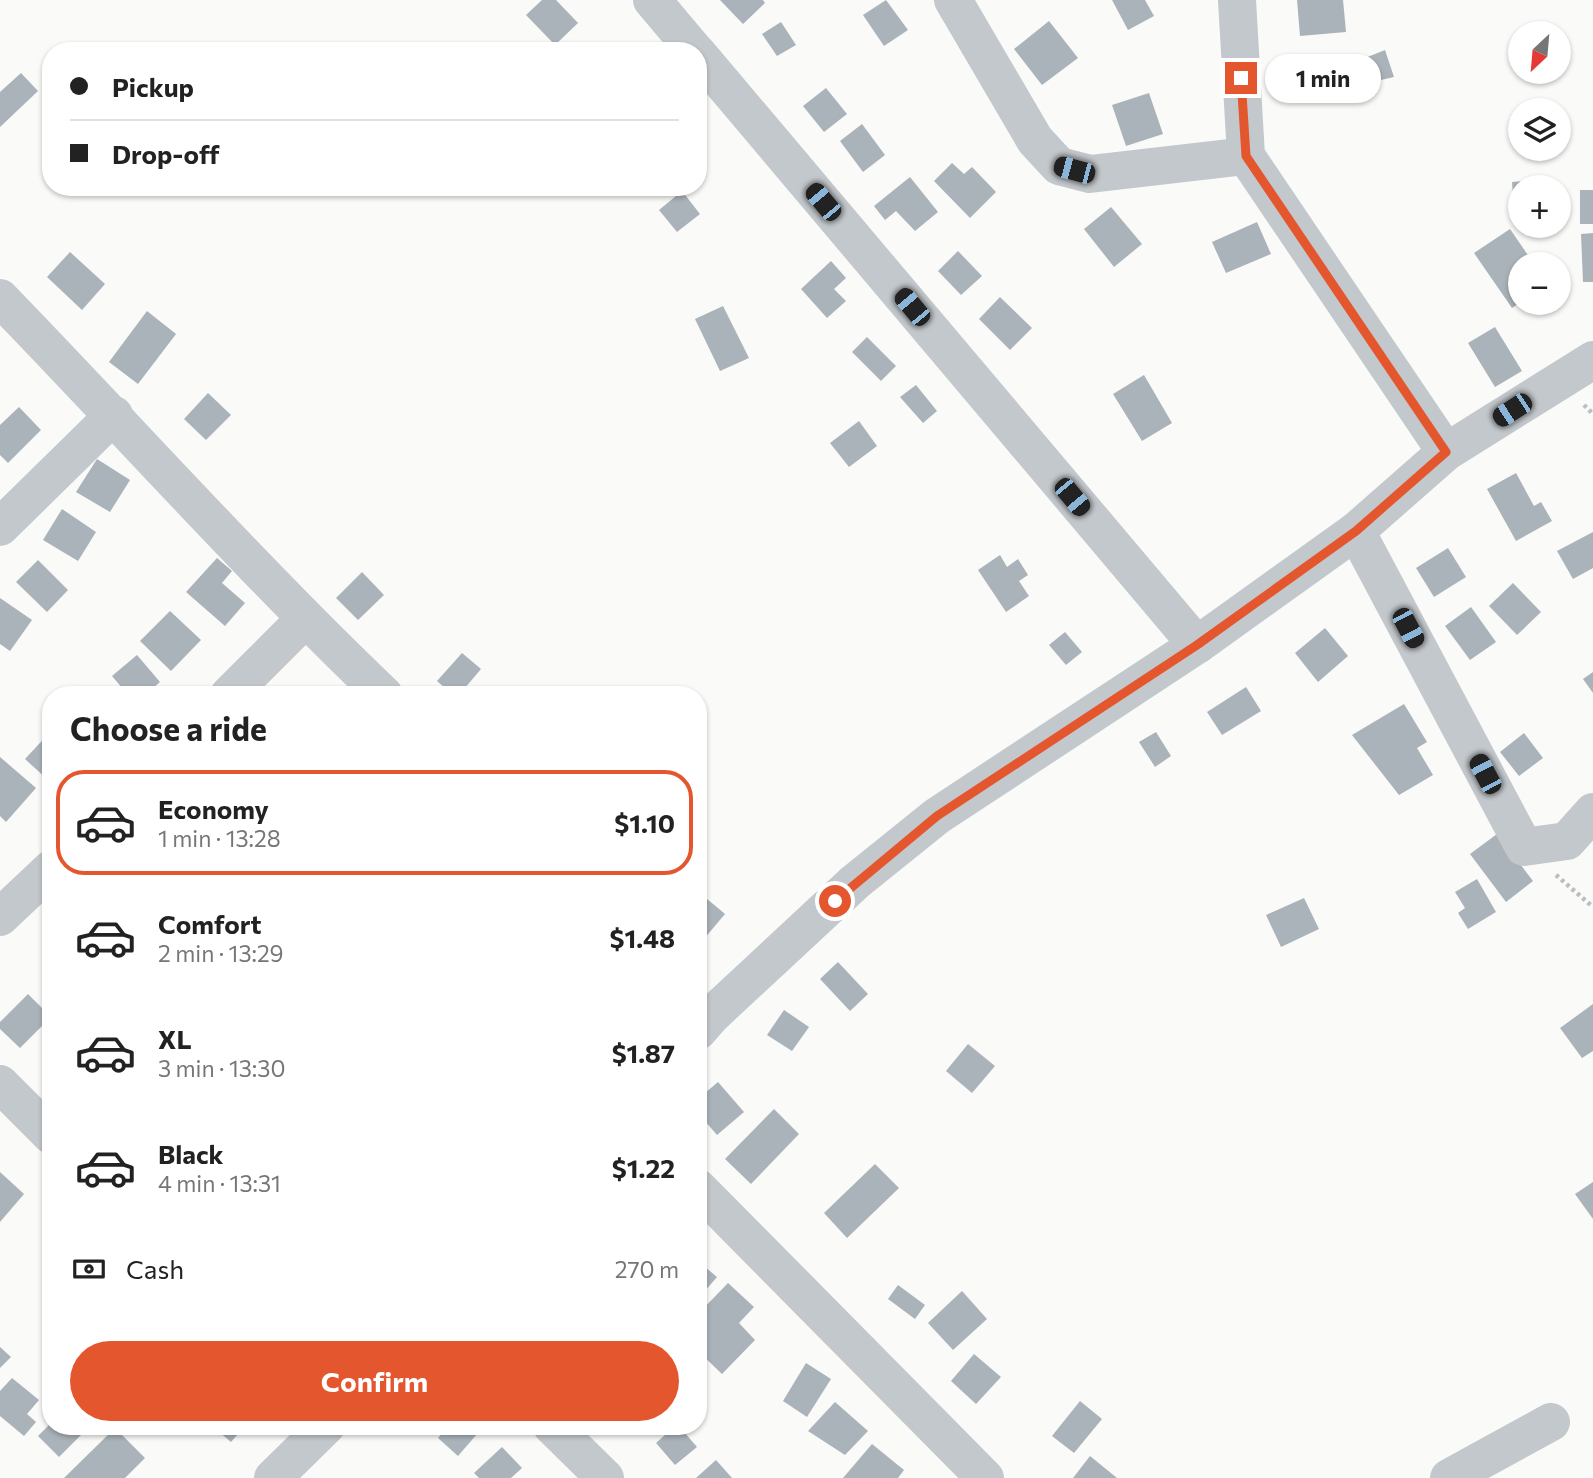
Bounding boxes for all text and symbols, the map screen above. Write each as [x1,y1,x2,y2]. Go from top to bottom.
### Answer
north arrow [1508,21,1572,84]
map controls [1508,21,1571,315]
callout: 1 min [1266,54,1381,102]
route end [1225,62,1257,94]
text: 1 min [1296,64,1350,92]
text: Pickup [112,71,194,102]
button: layers [1508,98,1571,161]
text: Drop-off [112,138,219,169]
car [1051,154,1098,186]
button: + [1508,175,1571,238]
car [802,179,845,225]
button: − [1508,252,1571,315]
car [891,284,934,330]
car [1489,390,1536,430]
car [1051,474,1094,520]
car [1389,605,1428,651]
text: Choose a ride [70,708,267,748]
car [1466,751,1505,797]
icon: car [74,791,137,854]
text: Economy [158,793,269,824]
text: $1.10 [614,807,675,838]
text: 1 min · 13:28 [158,824,281,852]
route start [819,885,851,917]
icon: car [74,906,137,969]
text: Comfort [158,908,261,939]
text: $1.48 [610,922,675,953]
text: 2 min · 13:29 [158,939,284,967]
icon: car [74,1021,137,1084]
text: XL [158,1023,192,1054]
text: $1.87 [612,1037,675,1068]
text: 3 min · 13:30 [158,1054,285,1082]
icon: car [74,1136,137,1199]
text: Black [158,1138,224,1169]
text: $1.22 [612,1152,675,1183]
text: 4 min · 13:31 [158,1169,281,1197]
icon: cash [70,1250,108,1288]
text: Cash [126,1253,184,1284]
text: 270 m [615,1255,679,1283]
button: Confirm [70,1341,679,1421]

